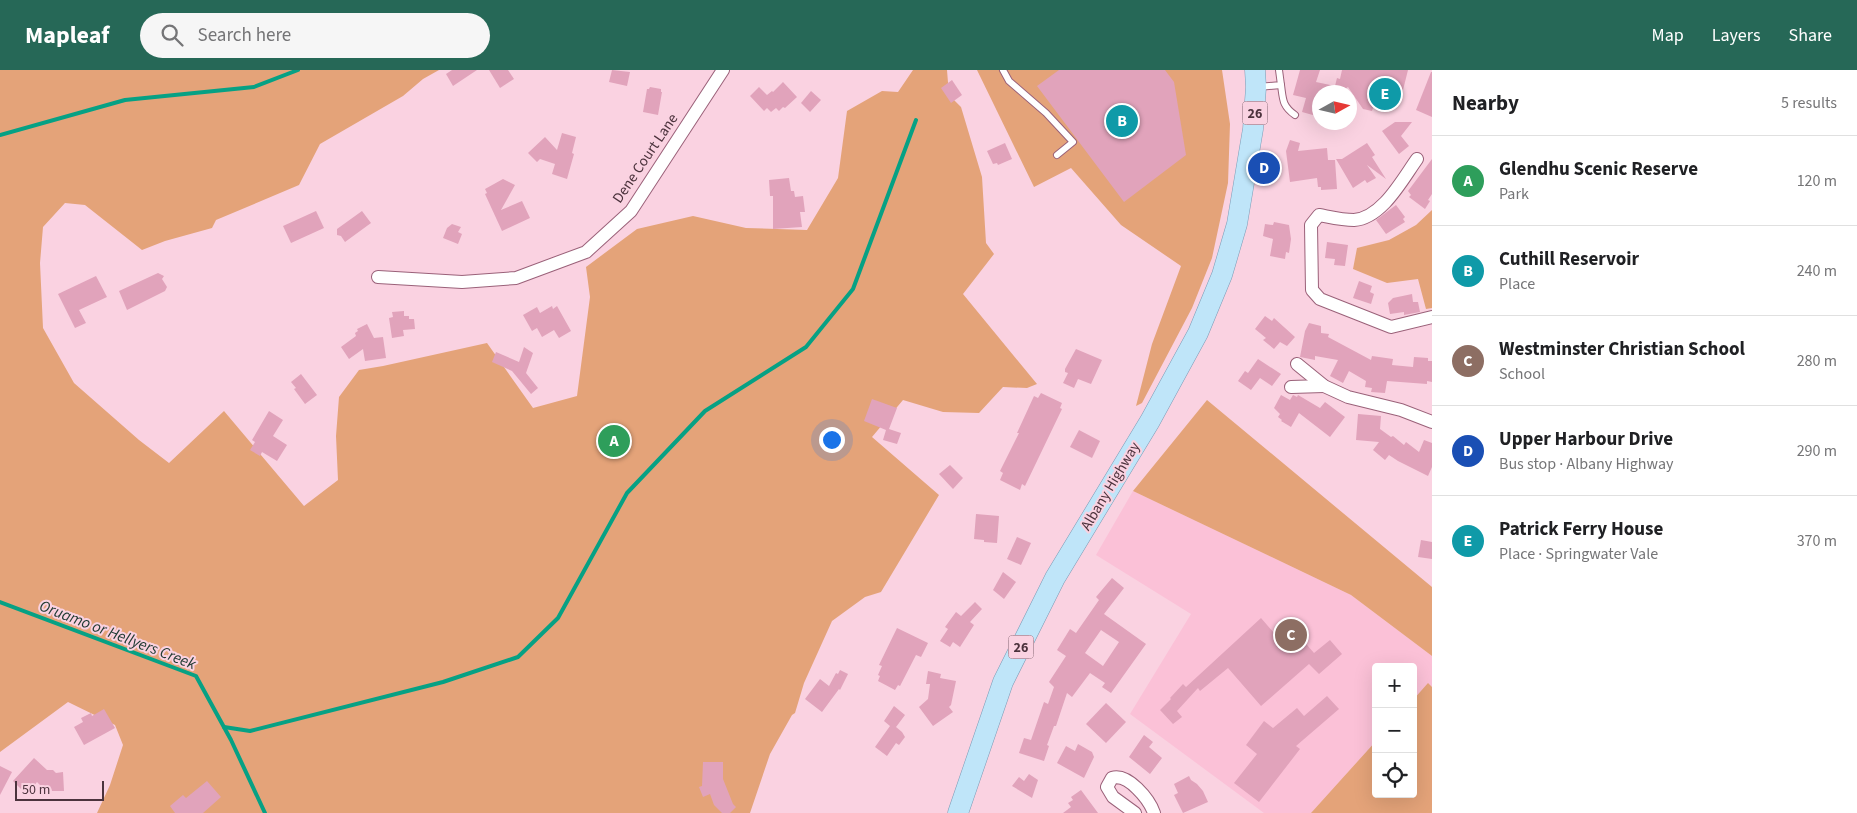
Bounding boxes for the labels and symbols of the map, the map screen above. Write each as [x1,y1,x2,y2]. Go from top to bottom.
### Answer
pin: E [1369,75,1401,113]
north arrow [1312,85,1357,130]
pin: B [1106,102,1138,140]
road number: 26 [1242,102,1268,124]
street label: Dene Court Lane [608,109,683,207]
pin: D [1248,149,1280,187]
pin: A [598,422,630,460]
your location [819,427,845,453]
street label: Albany Highway [1076,438,1145,535]
water label: Oruamo or Hellyers Creek [36,595,199,675]
pin: C [1275,616,1307,654]
road number: 26 [1008,636,1034,658]
scale bar [15,778,104,801]

